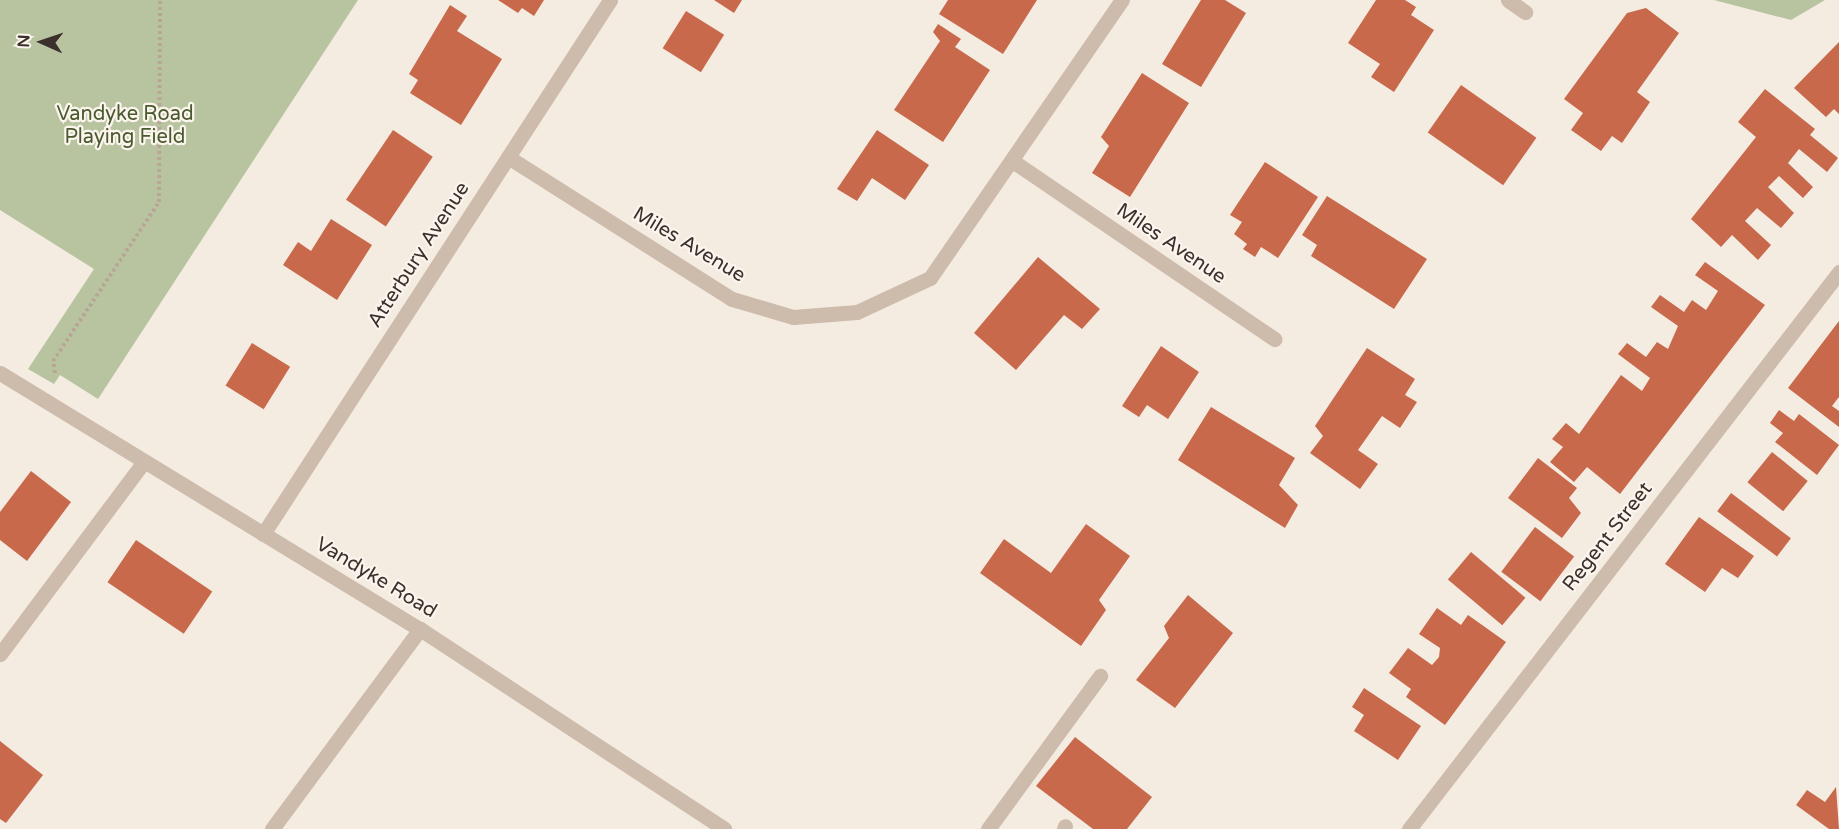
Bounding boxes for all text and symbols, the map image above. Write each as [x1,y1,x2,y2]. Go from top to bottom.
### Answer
north arrow [12,12,72,72]
text: N [14,34,34,48]
park label: Vandyke Road Playing Field [56,103,194,150]
street label: Atterbury Avenue [363,178,475,332]
street label: Miles Avenue [1112,199,1230,289]
street label: Miles Avenue [628,202,750,288]
street label: Regent Street [1558,478,1658,596]
street label: Vandyke Road [311,532,441,624]

